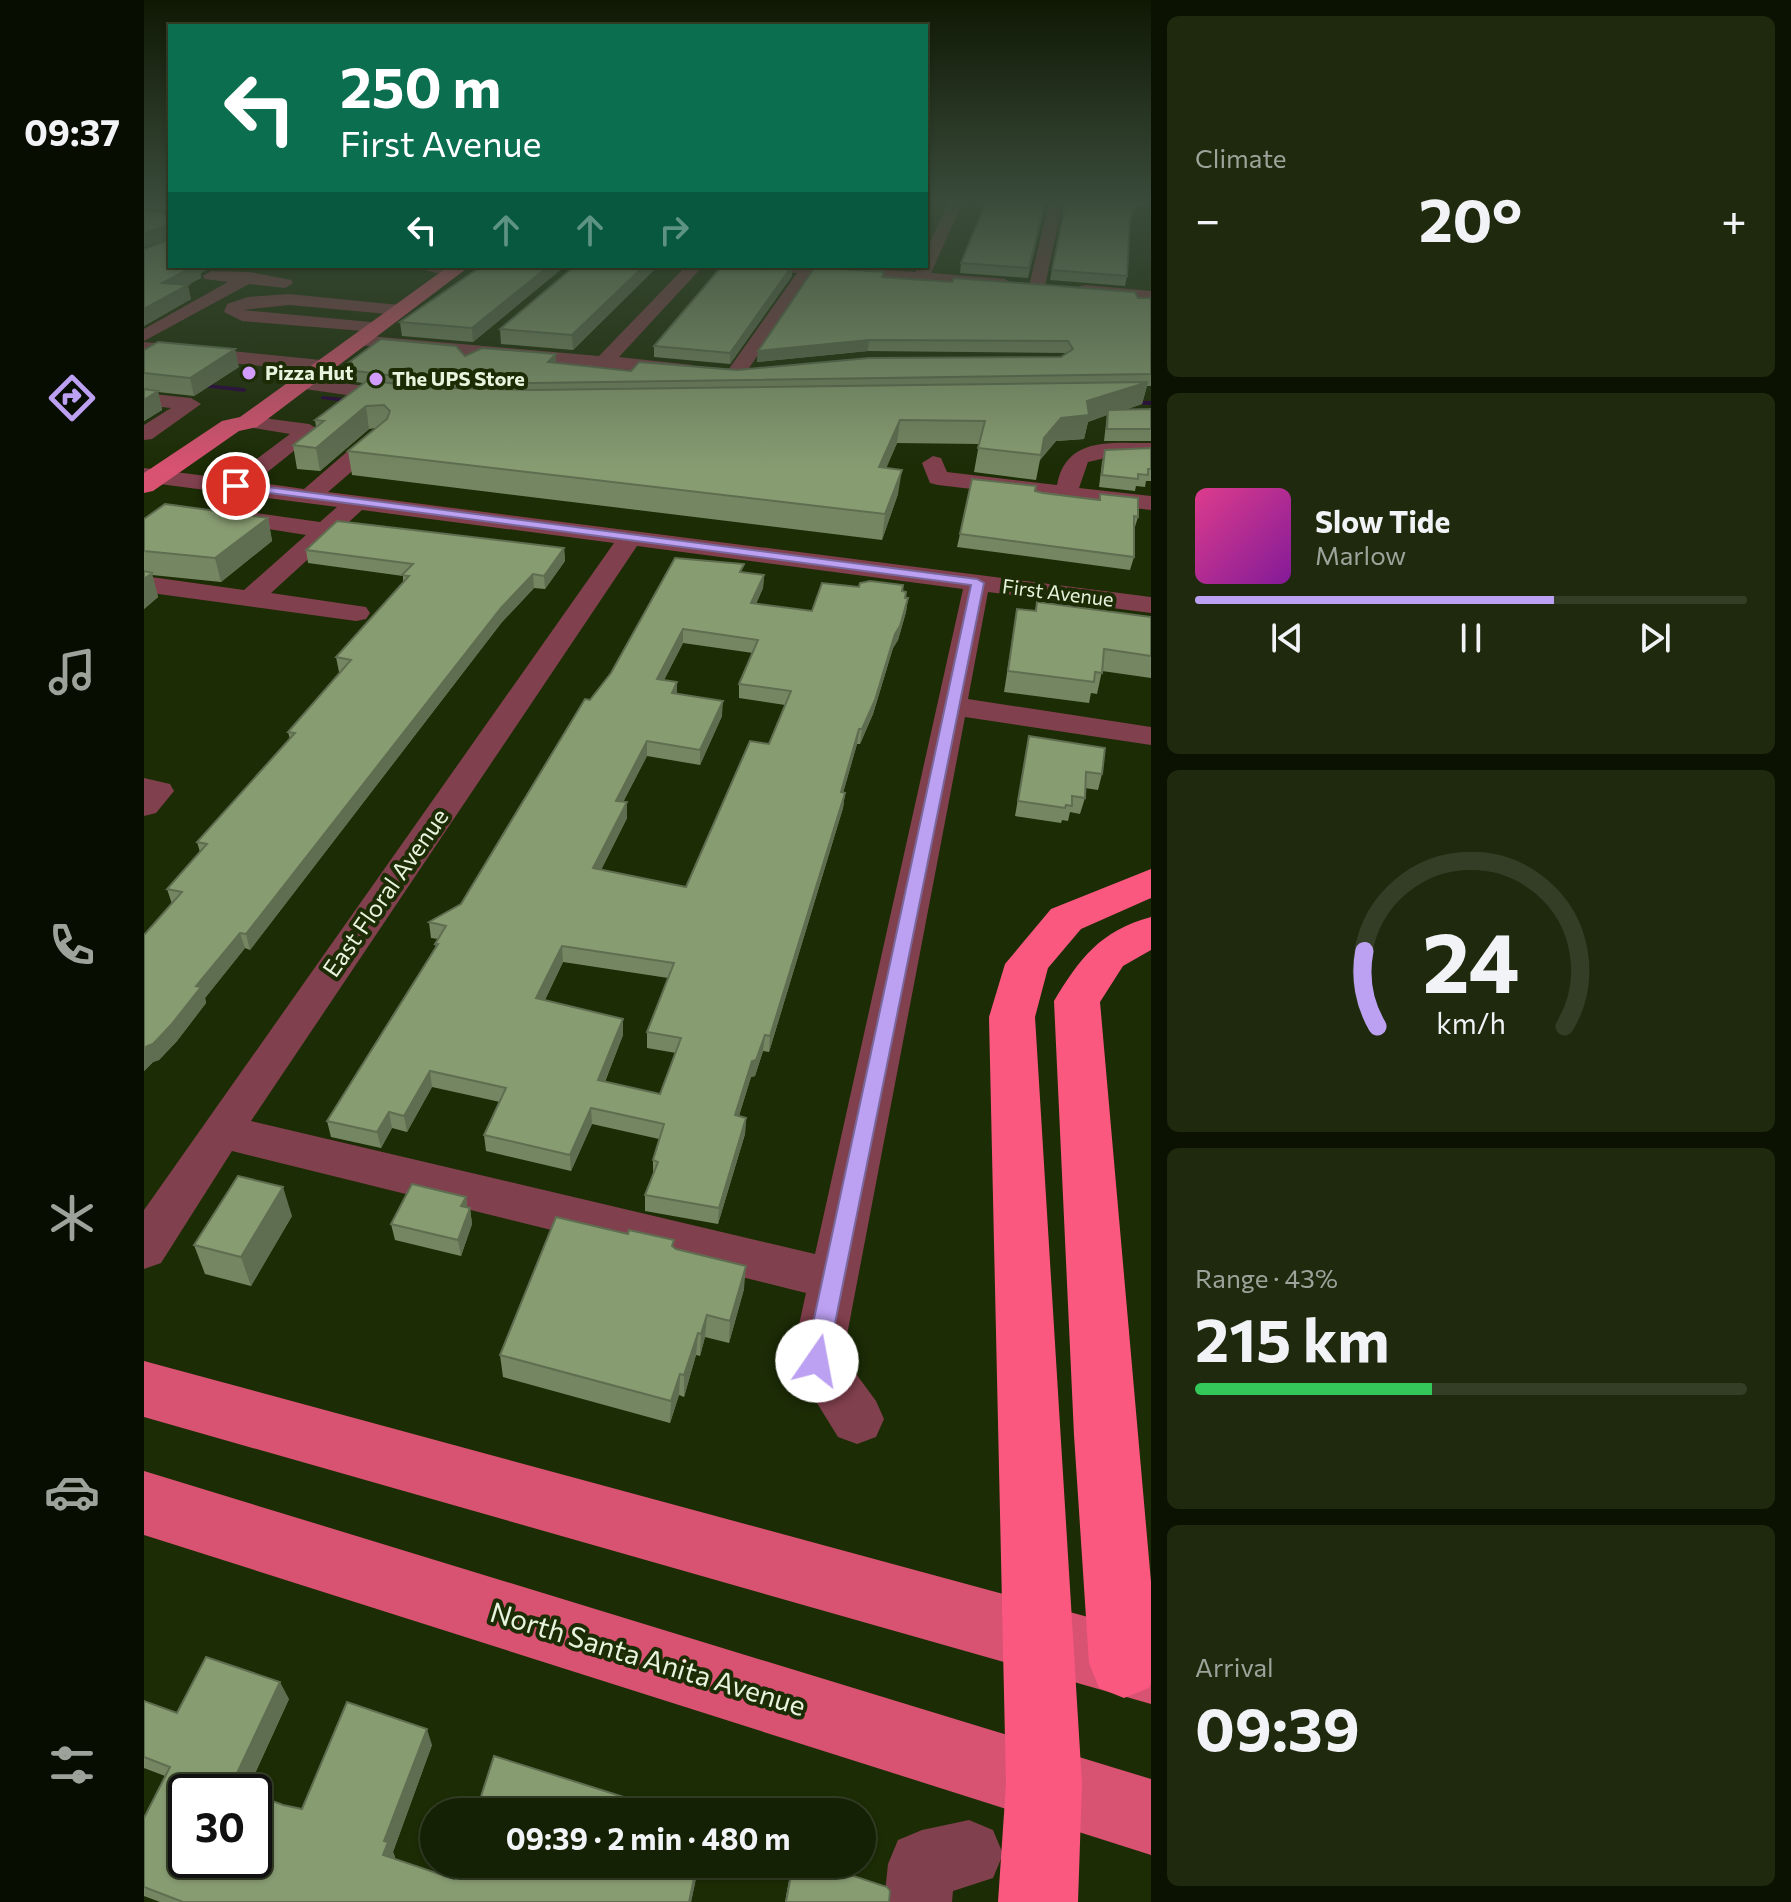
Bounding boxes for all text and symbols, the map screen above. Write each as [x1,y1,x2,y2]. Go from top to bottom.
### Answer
text: 250 m [340,51,501,120]
icon: left [208,56,312,160]
text: 09:37 [24,109,120,153]
text: First Avenue [340,120,542,164]
text: Climate [1195,142,1287,173]
text: 20° [1419,181,1522,254]
text: − [1195,191,1220,245]
text: + [1721,191,1747,245]
icon: left [400,208,444,252]
icon: ahead [484,208,528,252]
icon: ahead [568,208,612,252]
icon: right [652,208,696,252]
place label: Pizza Hut [265,360,353,384]
marker: Pizza Hut [240,364,258,382]
place label: The UPS Store [392,366,525,390]
icon: directions [44,370,100,426]
marker: The UPS Store [367,370,385,388]
pin [202,452,270,520]
icon: arrive [214,464,258,508]
text: Slow Tide [1315,502,1450,539]
text: Marlow [1315,539,1406,570]
street label: First Avenue [1001,573,1115,611]
icon: previous [1265,616,1309,660]
icon: pause [1449,616,1493,660]
icon: next [1633,616,1677,660]
icon: music [44,644,100,700]
street label: East Floral Avenue [316,802,454,982]
text: 24 [1422,908,1520,1010]
icon: phone [44,917,100,973]
text: km/h [1436,1005,1506,1040]
icon: climate [44,1190,100,1246]
text: Range · 43% [1195,1262,1338,1293]
text: 215 km [1195,1301,1390,1374]
position arrow [775,1319,859,1403]
icon: car [44,1464,100,1520]
street label: North Santa Anita Avenue [487,1594,810,1722]
text: Arrival [1195,1651,1274,1682]
text: 09:39 [1195,1690,1360,1763]
icon: filters [44,1737,100,1793]
speed limit sign: 30 [168,1774,272,1878]
text: 09:39 · 2 min · 480 m [506,1819,790,1856]

